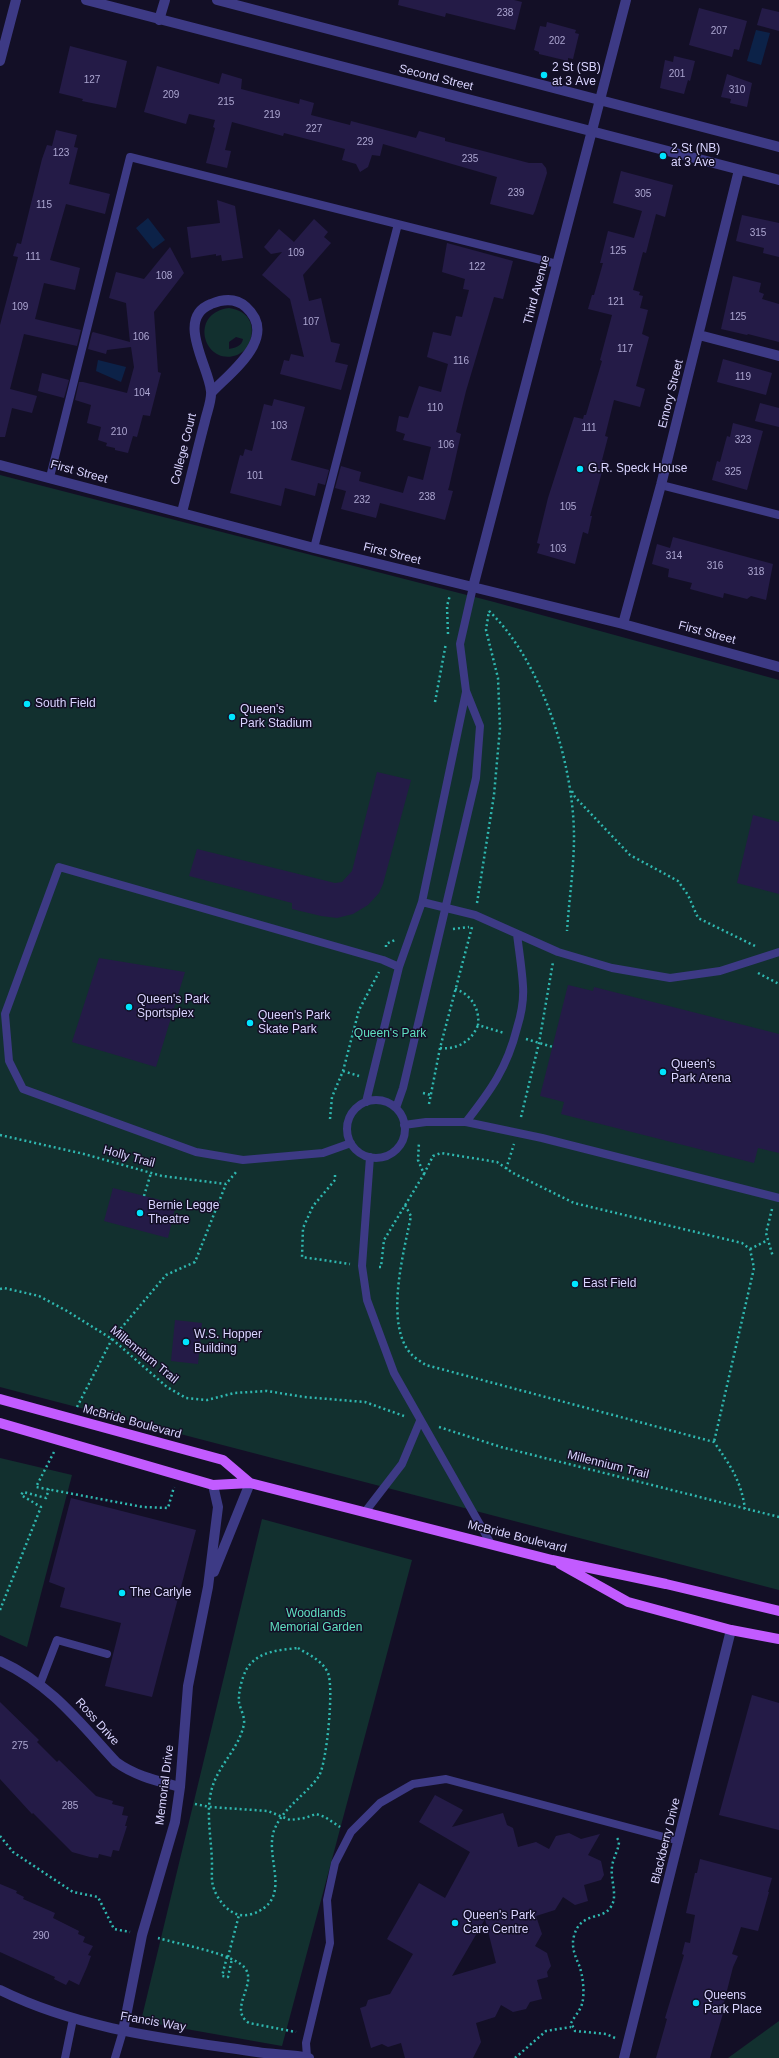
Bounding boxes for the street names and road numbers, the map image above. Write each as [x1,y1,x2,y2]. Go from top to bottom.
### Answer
street label: Second Street [397,62,475,94]
street label: Third Avenue [521,254,553,326]
street label: Emory Street [656,358,686,430]
street label: College Court [168,412,200,486]
street label: First Street [49,457,109,487]
street label: First Street [362,540,422,568]
street label: First Street [677,618,737,648]
street label: Holly Trail [102,1143,156,1171]
street label: Millennium Trail [107,1323,181,1387]
street label: McBride Boulevard [81,1402,183,1442]
street label: Millennium Trail [566,1448,650,1482]
street label: McBride Boulevard [466,1518,568,1556]
street label: Ross Drive [72,1695,122,1749]
street label: Memorial Drive [153,1744,177,1826]
street label: Blackberry Drive [648,1797,684,1885]
street label: Francis Way [119,2009,187,2035]

